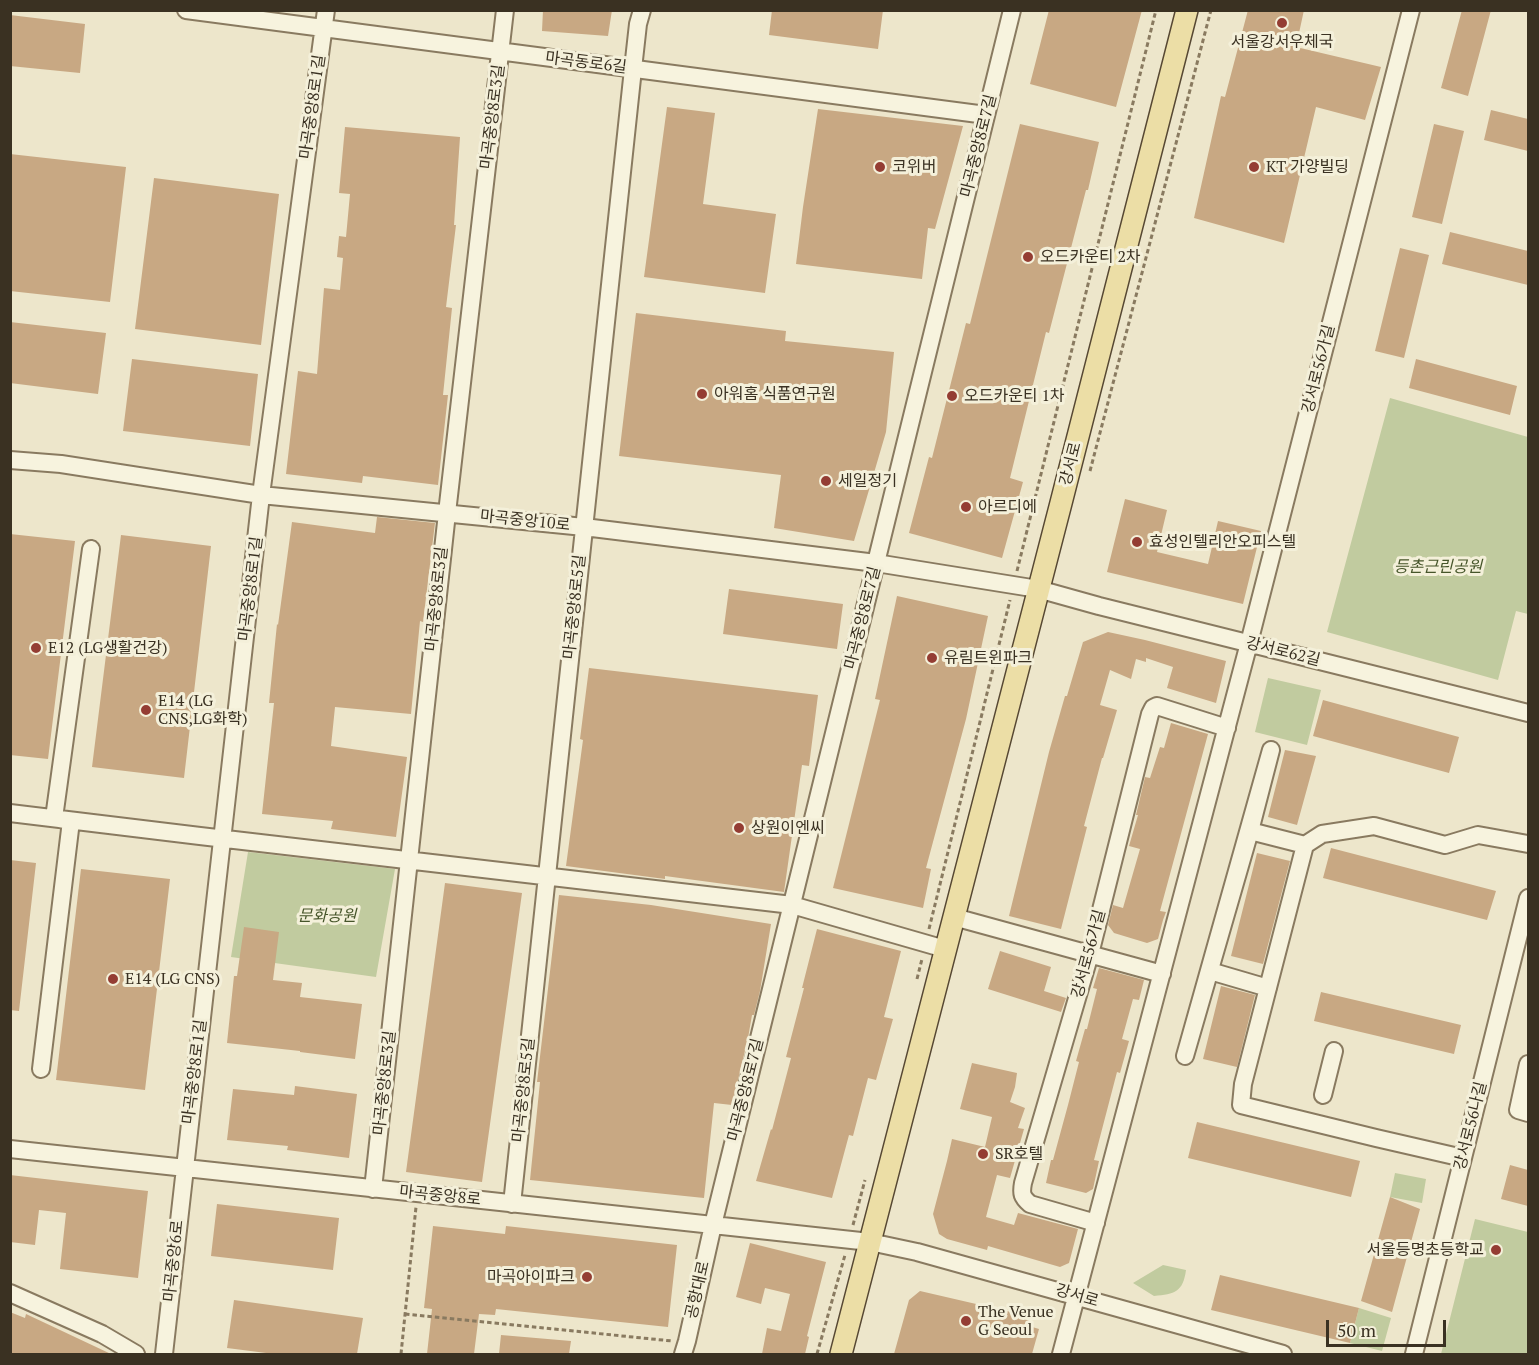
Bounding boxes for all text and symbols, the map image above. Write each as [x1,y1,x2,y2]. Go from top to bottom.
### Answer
marker: 서울강서우체국 [1275,16,1289,30]
place label: 서울강서우체국 [1230,32,1334,52]
street label: 마곡동로6길 [544,48,628,78]
street label: 마곡중앙8로1길 [296,53,330,161]
street label: 마곡중앙8로3길 [477,64,509,170]
street label: 마곡중앙8로7길 [957,93,1001,199]
place label: 코위버 [892,157,936,177]
place label: KT 가양빌딩 [1266,157,1349,177]
marker: 코위버 [873,160,887,174]
marker: KT 가양빌딩 [1247,160,1261,174]
place label: 오드카운티 2차 [1040,247,1141,267]
marker: 오드카운티 2차 [1021,250,1035,264]
street label: 강서로56가길 [1299,323,1339,415]
place label: 아워홈 식품연구원 [714,384,836,404]
place label: 오드카운티 1차 [964,386,1065,406]
marker: 아워홈 식품연구원 [695,387,709,401]
marker: 오드카운티 1차 [945,389,959,403]
street label: 강서로 [1056,440,1086,488]
place label: 세일정기 [838,471,897,491]
marker: 세일정기 [819,474,833,488]
place label: 아르디에 [978,497,1037,517]
marker: 아르디에 [959,500,973,514]
street label: 마곡중앙10로 [479,507,571,535]
place label: 효성인텔리안오피스텔 [1149,532,1296,552]
marker: 효성인텔리안오피스텔 [1130,535,1144,549]
street label: 마곡중앙8로1길 [235,536,267,642]
street label: 마곡중앙8로3길 [422,546,452,652]
street label: 마곡중앙8로5길 [560,554,590,660]
park label: 등촌근린공원 [1394,557,1482,577]
street label: 마곡중앙8로7길 [841,565,885,671]
street label: 강서로62길 [1244,633,1322,671]
place label: E12 (LG생활건강) [48,638,168,658]
marker: E12 (LG생활건강) [29,641,43,655]
place label: 유림트윈파크 [944,648,1032,668]
marker: 유림트윈파크 [925,651,939,665]
place label: E14 (LG CNS,LG화학) [158,691,247,729]
marker: E14 (LG CNS,LG화학) [139,703,153,717]
place label: 상원이엔씨 [751,818,825,838]
marker: 상원이엔씨 [732,821,746,835]
park label: 문화공원 [298,906,356,926]
street label: 강서로56가길 [1068,908,1110,1000]
place label: E14 (LG CNS) [125,969,220,989]
marker: E14 (LG CNS) [106,972,120,986]
street label: 마곡중앙8로1길 [179,1019,211,1125]
street label: 마곡중앙8로3길 [370,1030,400,1136]
street label: 마곡중앙8로5길 [509,1037,539,1143]
street label: 마곡중앙8로7길 [724,1037,768,1143]
street label: 강서로56나길 [1451,1080,1491,1172]
place label: SR호텔 [995,1144,1043,1164]
marker: SR호텔 [976,1147,990,1161]
street label: 마곡중앙8로 [398,1182,482,1210]
street label: 마곡중앙6로 [160,1219,188,1303]
place label: 서울등명초등학교 [1366,1240,1484,1260]
marker: 서울등명초등학교 [1489,1243,1503,1257]
street label: 공항대로 [682,1259,714,1321]
place label: 마곡아이파크 [487,1267,575,1287]
marker: 마곡아이파크 [580,1270,594,1284]
street label: 강서로 [1053,1281,1101,1311]
place label: The Venue G Seoul [978,1302,1054,1340]
scale bar [1329,1308,1449,1346]
marker: The Venue G Seoul [959,1314,973,1328]
text: 50 m [1337,1318,1376,1342]

